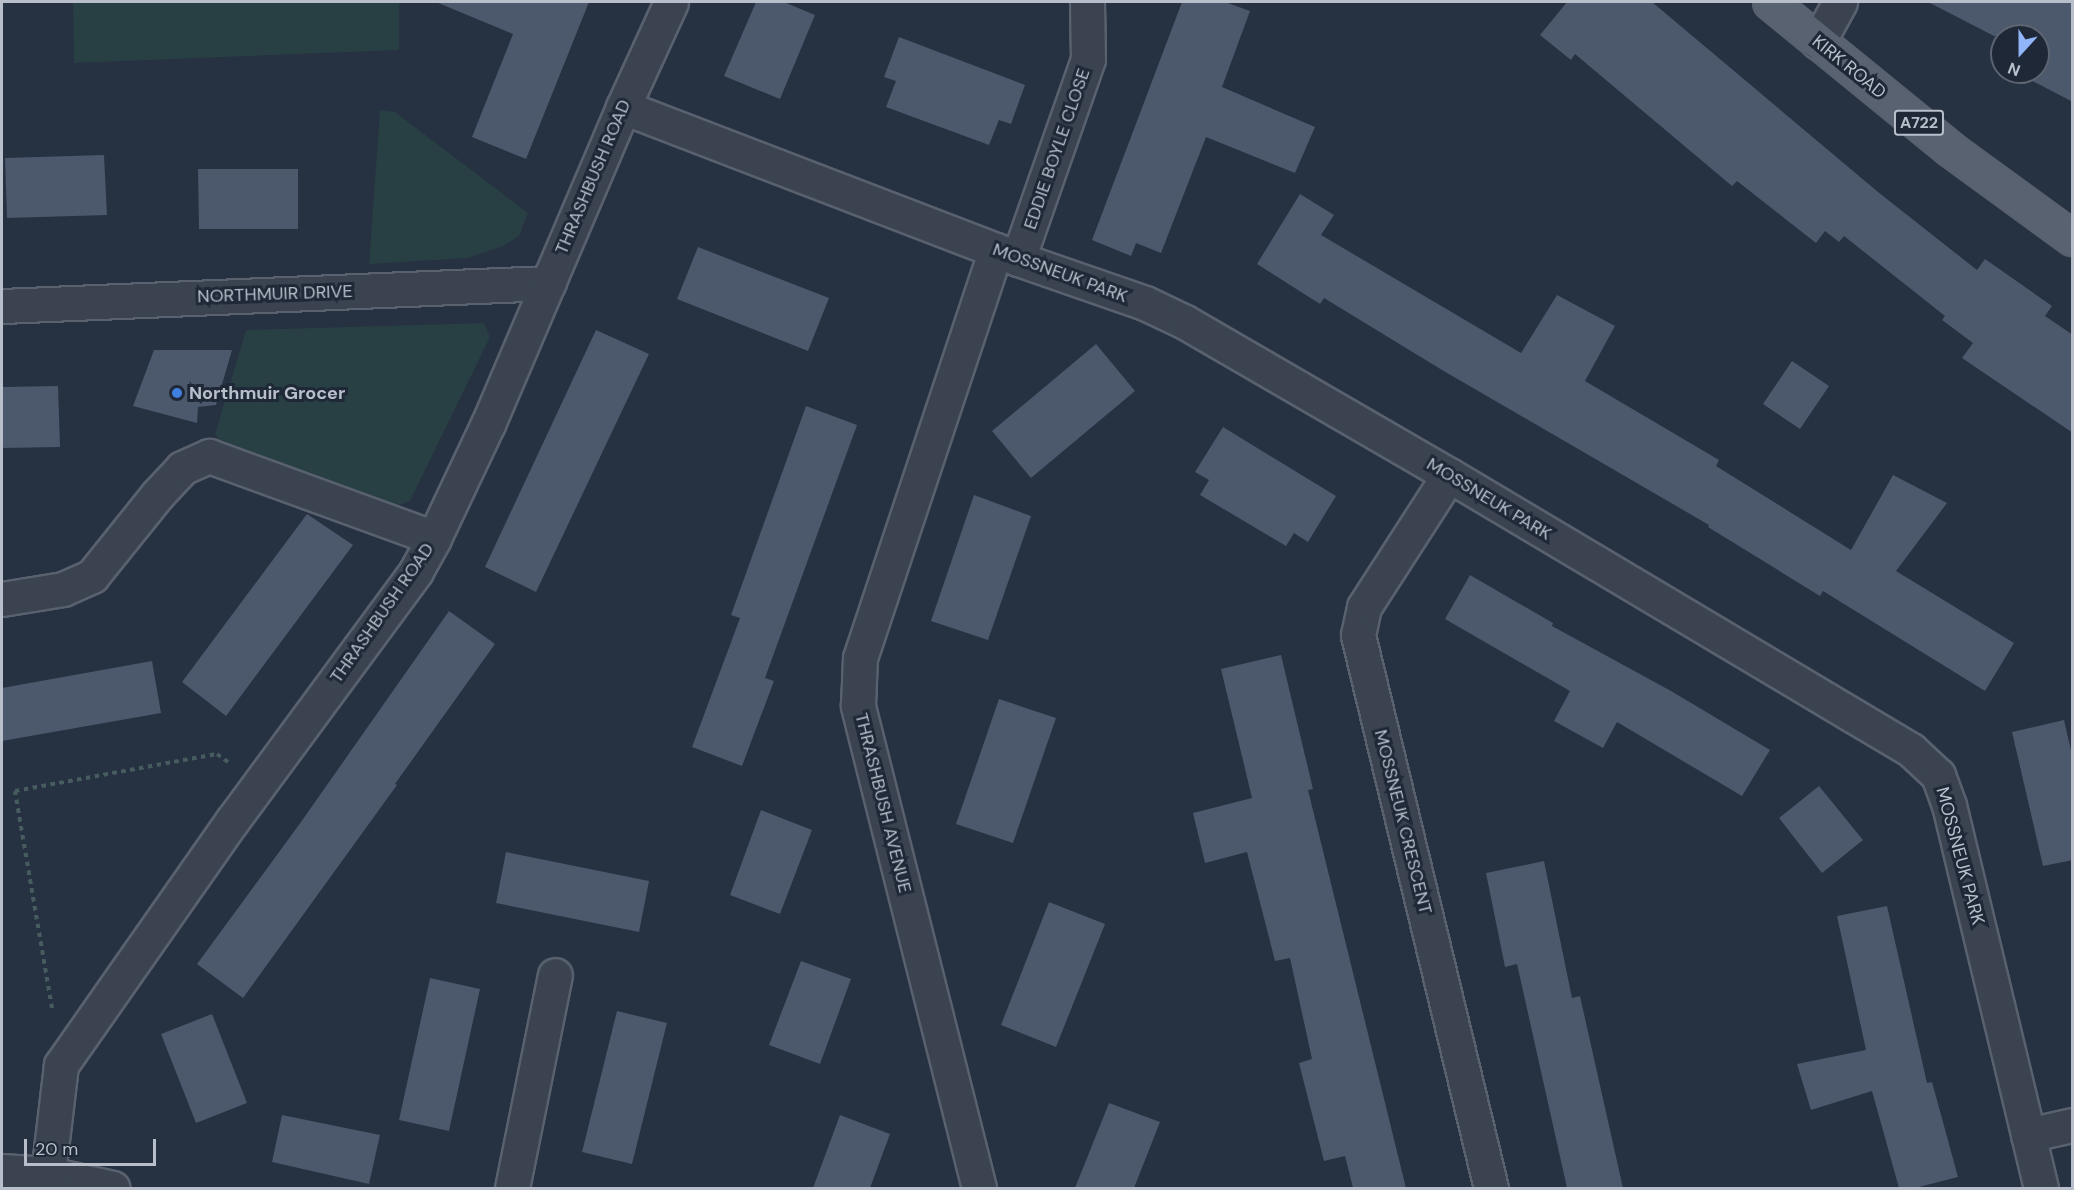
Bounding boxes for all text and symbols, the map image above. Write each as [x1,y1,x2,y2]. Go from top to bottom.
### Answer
north arrow [1990,24,2050,84]
street label: KIRK ROAD [1808,31,1890,103]
text: N [2005,58,2023,81]
street label: EDDIE BOYLE CLOSE [1019,66,1095,232]
street label: THRASHBUSH ROAD [551,96,635,258]
road number: A722 [1894,110,1944,136]
street label: MOSSNEUK PARK [990,239,1130,307]
street label: NORTHMUIR DRIVE [197,280,353,308]
place label: Northmuir Grocer [189,382,345,404]
marker: Northmuir Grocer [170,386,184,400]
street label: MOSSNEUK PARK [1423,453,1555,545]
street label: THRASHBUSH ROAD [326,539,438,687]
street label: THRASHBUSH AVENUE [850,711,916,895]
street label: MOSSNEUK CRESCENT [1370,727,1436,917]
street label: MOSSNEUK PARK [1931,785,1989,927]
scale bar [27,1127,159,1165]
text: 20 m [35,1137,78,1161]

